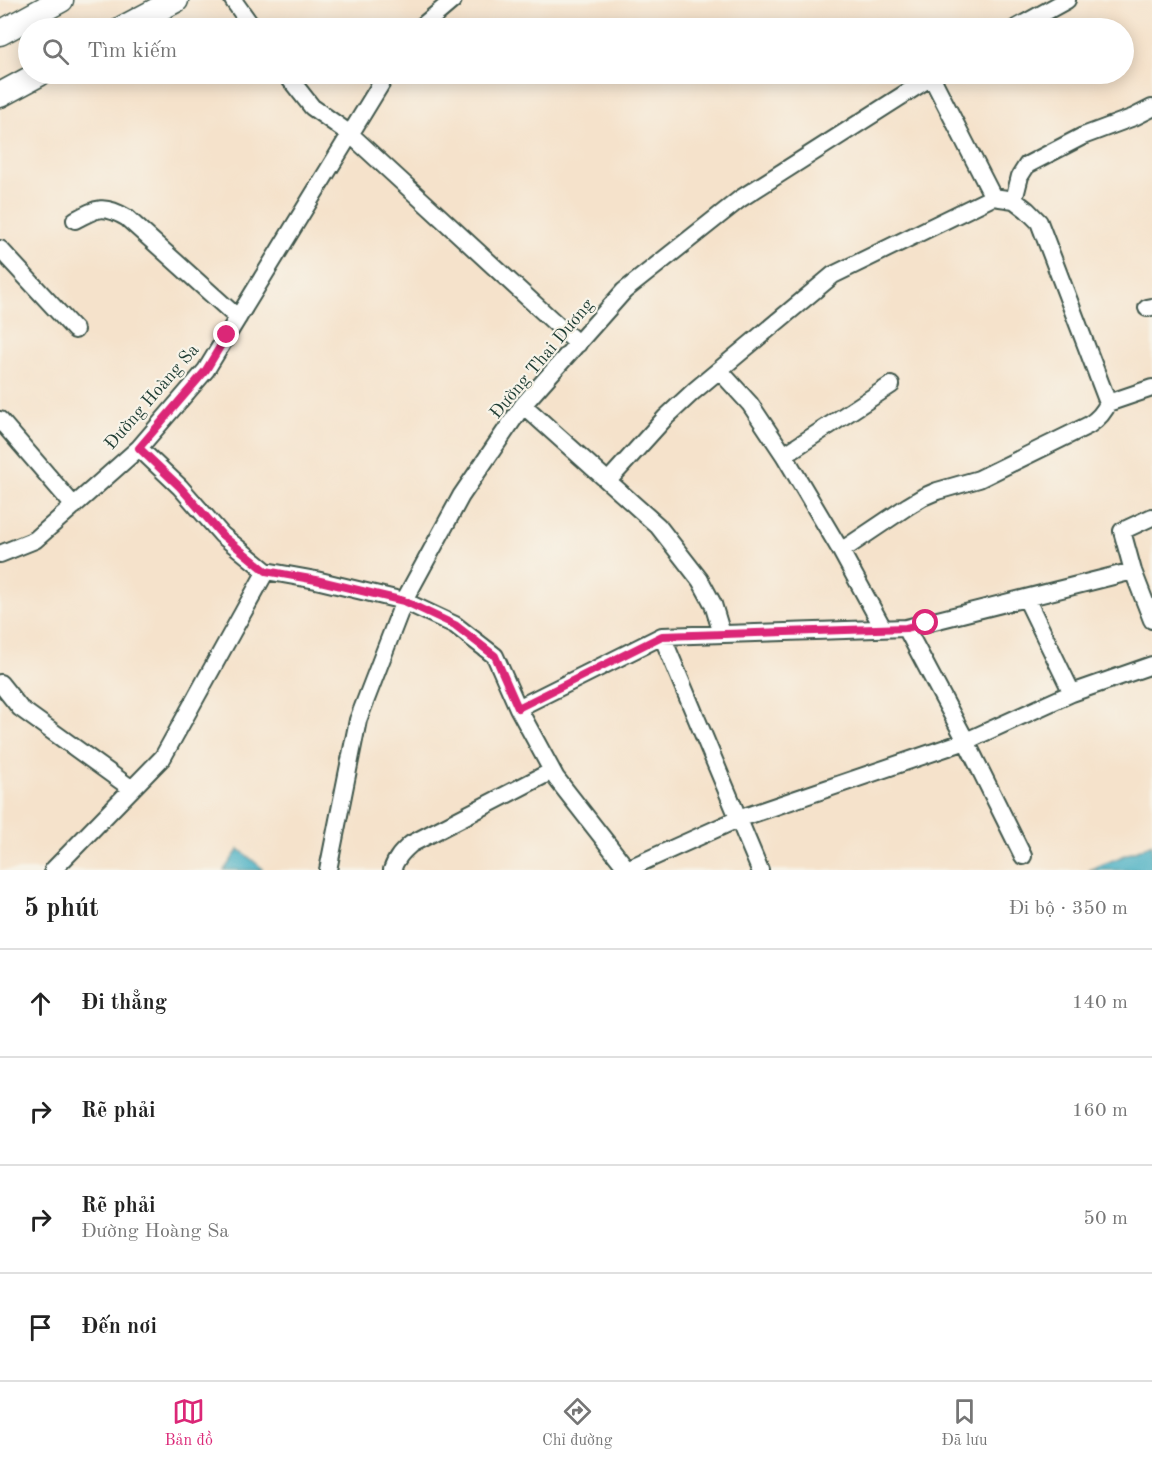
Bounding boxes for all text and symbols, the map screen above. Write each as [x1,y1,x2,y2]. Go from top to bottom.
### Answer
search box [18,18,1134,84]
icon: search [39,35,72,68]
text: Tìm kiếm [87,40,177,62]
street label: Đường Thai Dương [487,295,597,422]
route end [213,321,239,347]
street label: Đường Hoàng Sa [101,341,203,453]
route start [912,609,938,635]
text: 5 phút [24,896,99,922]
text: Đi bộ · 350 m [1008,899,1128,919]
icon: ahead [24,987,57,1020]
text: Đi thẳng [81,992,167,1014]
text: 140 m [1072,993,1128,1013]
icon: right [24,1095,57,1128]
text: Rẽ phải [81,1100,156,1122]
text: 160 m [1072,1101,1128,1121]
text: Rẽ phải [81,1195,156,1217]
icon: right [24,1203,57,1236]
text: 50 m [1083,1209,1128,1229]
text: Đường Hoàng Sa [81,1222,229,1242]
icon: arrive [24,1311,57,1344]
text: Đến nơi [81,1316,157,1338]
tab: Bản đồ [165,1395,213,1451]
tab: Chỉ đường [542,1395,612,1451]
tab: Đã lưu [941,1395,987,1451]

